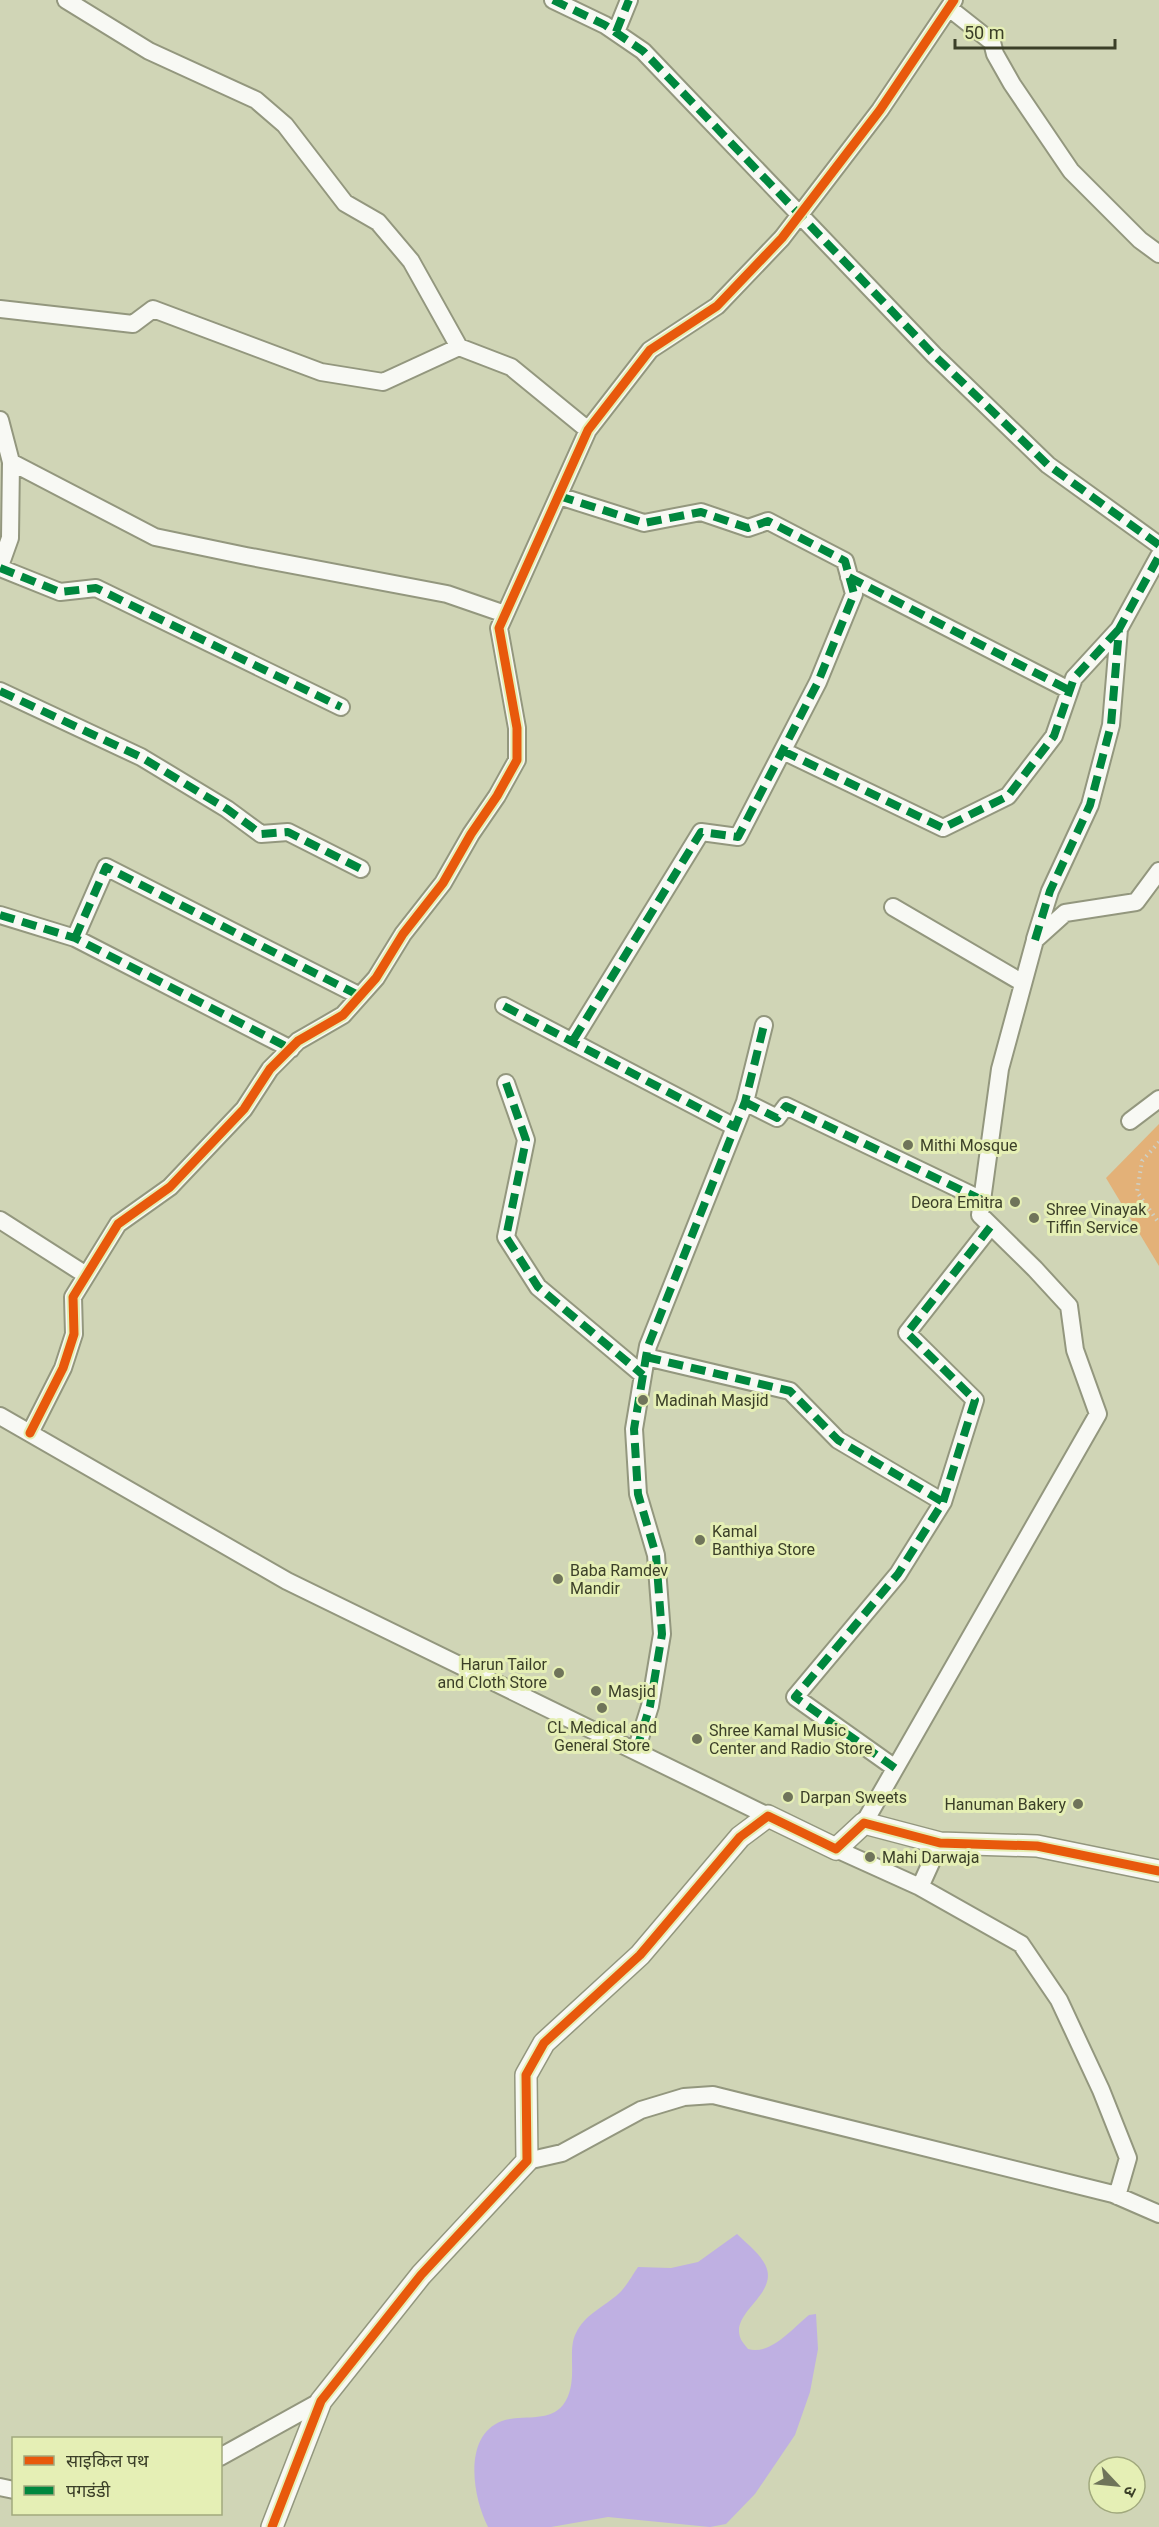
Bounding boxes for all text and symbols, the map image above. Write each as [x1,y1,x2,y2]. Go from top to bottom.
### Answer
scale bar [955,12,1116,50]
text: 50 m [964,22,1004,43]
place label: Mithi Mosque [920,1136,1018,1155]
marker: Mithi Mosque [901,1138,915,1152]
place label: Deora Emitra [911,1193,1003,1212]
marker: Deora Emitra [1008,1195,1022,1209]
place label: Shree Vinayak Tiffin Service [1046,1200,1147,1237]
marker: Shree Vinayak Tiffin Service [1027,1211,1041,1225]
place label: Madinah Masjid [655,1391,769,1410]
marker: Madinah Masjid [636,1393,650,1407]
place label: Kamal Banthiya Store [712,1522,815,1559]
marker: Kamal Banthiya Store [693,1533,707,1547]
place label: Baba Ramdev Mandir [570,1561,668,1598]
marker: Baba Ramdev Mandir [551,1572,565,1586]
place label: Harun Tailor and Cloth Store [438,1655,548,1692]
marker: Harun Tailor and Cloth Store [552,1666,566,1680]
place label: Masjid [608,1682,656,1701]
marker: Masjid [589,1684,603,1698]
marker: CL Medical and General Store [595,1701,609,1715]
place label: CL Medical and General Store [547,1718,657,1755]
place label: Shree Kamal Music Center and Radio Store [709,1721,872,1758]
marker: Shree Kamal Music Center and Radio Store [690,1732,704,1746]
place label: Darpan Sweets [800,1788,907,1807]
marker: Darpan Sweets [781,1790,795,1804]
place label: Hanuman Bakery [944,1795,1066,1814]
marker: Hanuman Bakery [1071,1797,1085,1811]
place label: Mahi Darwaja [882,1848,979,1867]
marker: Mahi Darwaja [863,1850,877,1864]
legend [12,2437,222,2515]
text: साइकिल पथ [66,2450,149,2471]
north arrow [1087,2455,1147,2515]
text: पगडंडी [66,2480,111,2501]
text: उ [1119,2483,1141,2500]

